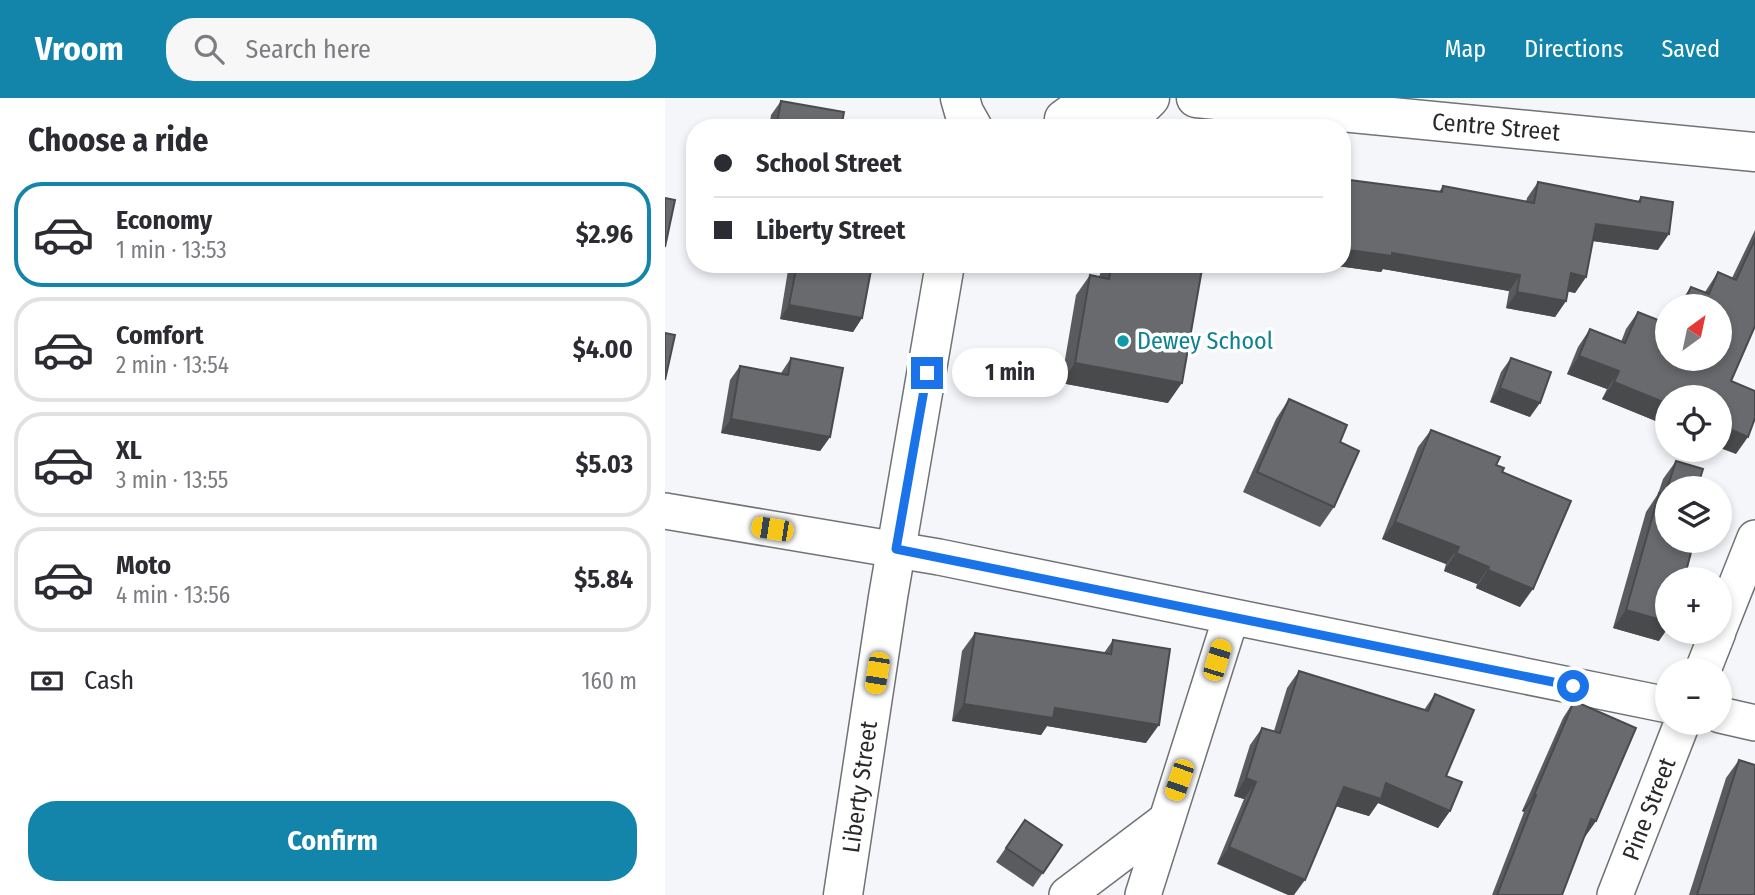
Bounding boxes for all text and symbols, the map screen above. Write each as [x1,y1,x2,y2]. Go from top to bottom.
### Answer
search box [166,18,656,81]
text: Vroom [35,29,124,69]
icon: search [190,30,228,68]
text: Search here [246,34,371,65]
text: Map [1445,35,1486,63]
text: Directions [1524,35,1623,63]
text: Saved [1661,35,1720,63]
street label: Centre Street [1431,107,1561,147]
text: Choose a ride [28,121,209,159]
text: School Street [756,148,902,179]
icon: car [32,203,95,266]
text: Economy [116,205,212,236]
text: Liberty Street [756,215,905,246]
text: $2.96 [576,219,633,250]
text: 1 min · 13:53 [116,236,227,264]
north arrow [1655,294,1733,371]
map controls [1655,294,1732,735]
icon: car [32,318,95,381]
text: Comfort [116,320,204,351]
place label: Dewey School [1137,327,1273,355]
marker: Dewey School [1115,333,1131,349]
text: $4.00 [573,334,633,365]
callout: 1 min [951,348,1067,398]
text: 2 min · 13:54 [116,351,229,379]
route end [911,357,943,389]
text: 1 min [985,358,1035,386]
button: locate [1655,385,1732,462]
icon: car [32,433,95,496]
text: XL [116,435,142,466]
text: $5.03 [575,449,633,480]
text: 3 min · 13:55 [116,466,228,494]
button: layers [1655,476,1732,553]
car [750,515,795,543]
icon: car [32,548,95,611]
text: Moto [116,550,171,581]
text: $5.84 [574,564,633,595]
button: + [1655,567,1732,644]
text: 4 min · 13:56 [116,581,230,609]
car [1201,637,1234,683]
car [864,651,891,695]
button: − [1655,658,1732,735]
icon: cash [28,662,66,700]
text: Cash [84,665,134,696]
text: 160 m [582,667,637,695]
route start [1557,670,1589,702]
street label: Liberty Street [837,719,883,855]
street label: Pine Street [1617,754,1681,864]
car [1163,757,1196,803]
button: Confirm [28,801,637,881]

